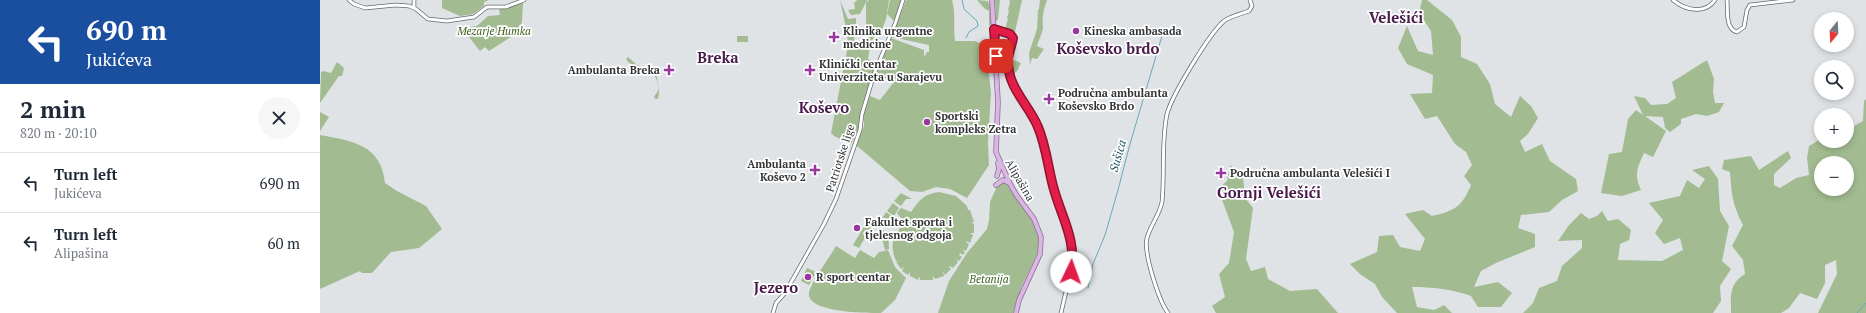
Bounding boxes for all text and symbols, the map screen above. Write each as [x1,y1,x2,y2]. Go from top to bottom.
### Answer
district label: Velešići [1369,7,1423,27]
text: 690 m [86,11,167,48]
north arrow [1814,12,1854,52]
map controls [1814,12,1854,196]
icon: left [20,16,72,68]
park label: Mezarje Humka [456,24,531,38]
place label: Klinika urgentne medicine [843,24,933,51]
place label: Kineska ambasada [1084,24,1182,38]
marker: Kineska ambasada [1071,26,1081,36]
marker: Klinika urgentne medicine [828,31,840,43]
district label: Koševsko brdo [1056,38,1160,58]
pin [979,39,1013,73]
icon: arrive [985,45,1007,67]
text: Jukićeva [86,47,152,71]
district label: Breka [697,47,739,67]
place label: Klinički centar Univerziteta u Sarajevu [819,57,942,84]
button: search [1814,60,1854,100]
place label: Ambulanta Breka [568,63,660,77]
marker: Ambulanta Breka [663,64,675,76]
marker: Klinički centar Univerziteta u Sarajevu [804,64,816,76]
place label: Područna ambulanta Koševsko Brdo [1058,86,1168,113]
text: 2 min [20,93,86,125]
marker: Područna ambulanta Koševsko Brdo [1043,93,1055,105]
button: close [258,97,300,139]
district label: Koševo [799,97,849,117]
button: + [1814,108,1854,148]
place label: Sportski kompleks Zetra [935,109,1016,136]
marker: Sportski kompleks Zetra [922,117,932,127]
street label: Patriotske lige [822,122,858,194]
text: 820 m · 20:10 [20,124,97,142]
water label: Sušica [1106,138,1129,174]
button: − [1814,156,1854,196]
place label: Ambulanta Koševo 2 [747,157,806,184]
street label: Alipašina [1002,157,1038,204]
text: Turn left [54,164,118,184]
marker: Ambulanta Koševo 2 [809,164,821,176]
place label: Područna ambulanta Velešići I [1230,166,1390,180]
marker: Područna ambulanta Velešići I [1215,167,1227,179]
icon: left [20,172,42,194]
text: 690 m [259,173,300,193]
district label: Gornji Velešići [1217,182,1321,202]
text: Jukićeva [54,184,102,202]
place label: Fakultet sporta i tjelesnog odgoja [865,215,952,242]
marker: Fakultet sporta i tjelesnog odgoja [852,223,862,233]
text: Turn left [54,224,118,244]
icon: left [20,232,42,254]
text: 60 m [267,233,300,253]
text: Alipašina [54,244,108,262]
position arrow [1050,251,1092,293]
place label: R sport centar [816,270,891,284]
marker: R sport centar [803,272,813,282]
park label: Betanija [968,272,1009,286]
district label: Jezero [754,277,798,297]

